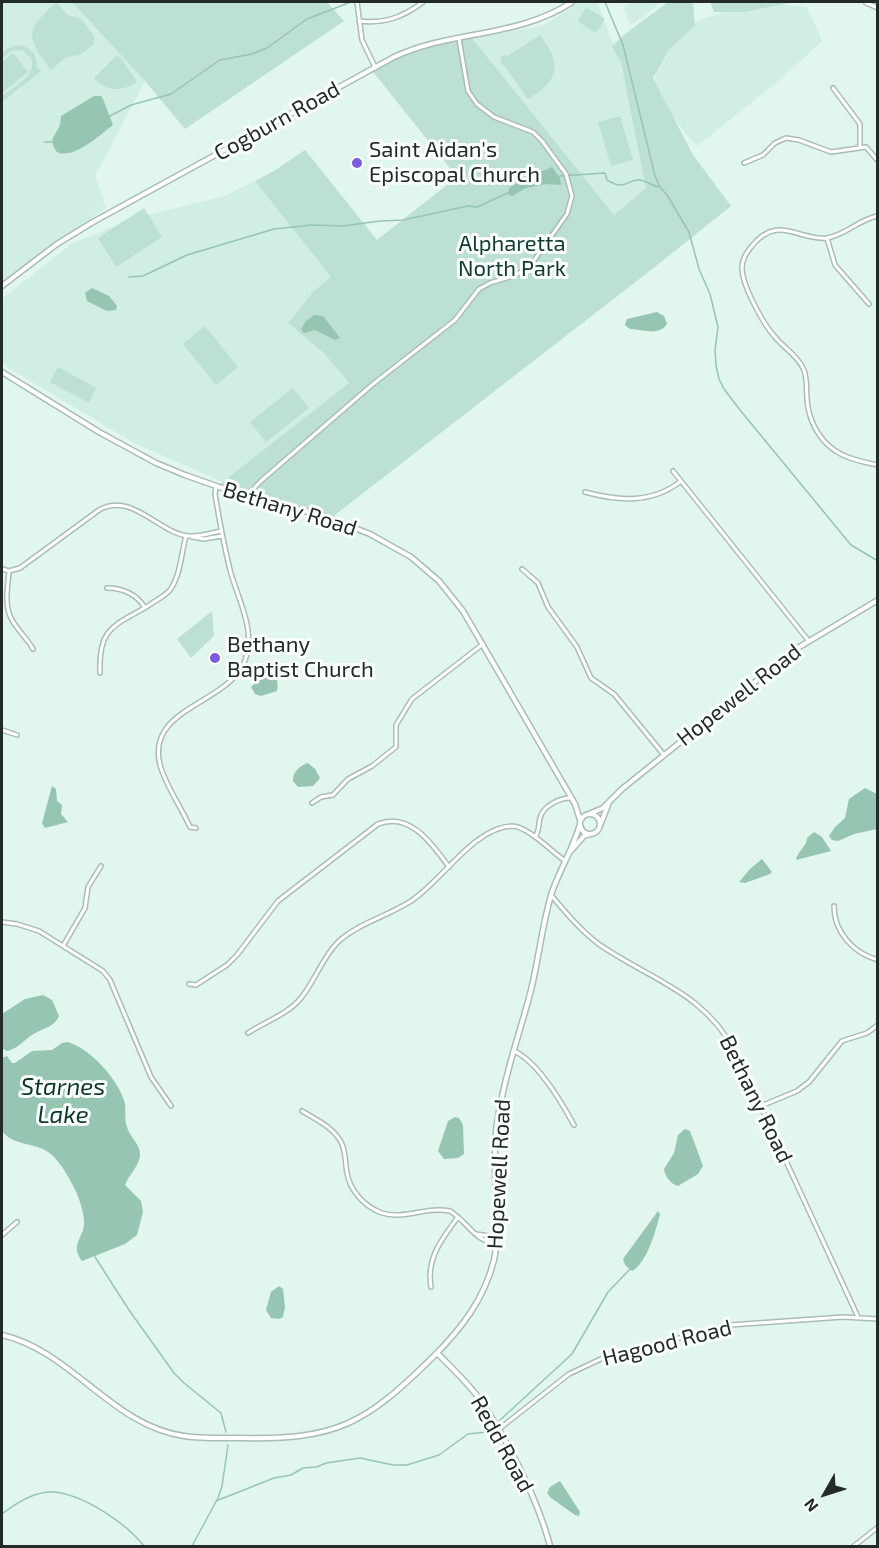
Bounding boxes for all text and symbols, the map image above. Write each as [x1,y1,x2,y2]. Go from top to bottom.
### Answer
street label: Cogburn Road [210,76,344,166]
place label: Saint Aidan's Episcopal Church [369,137,540,188]
marker: Saint Aidan's Episcopal Church [350,156,364,170]
park label: Alpharetta North Park [458,231,566,282]
street label: Bethany Road [220,476,360,542]
place label: Bethany Baptist Church [227,632,374,684]
street label: Hopewell Road [672,638,806,752]
marker: Bethany Baptist Church [208,651,222,665]
street label: Bethany Road [714,1031,798,1167]
water label: Starnes Lake [21,1073,105,1129]
street label: Hopewell Road [482,1098,516,1250]
street label: Hagood Road [600,1314,734,1372]
street label: Redd Road [465,1391,539,1497]
north arrow [795,1464,855,1524]
text: N [800,1495,822,1516]

